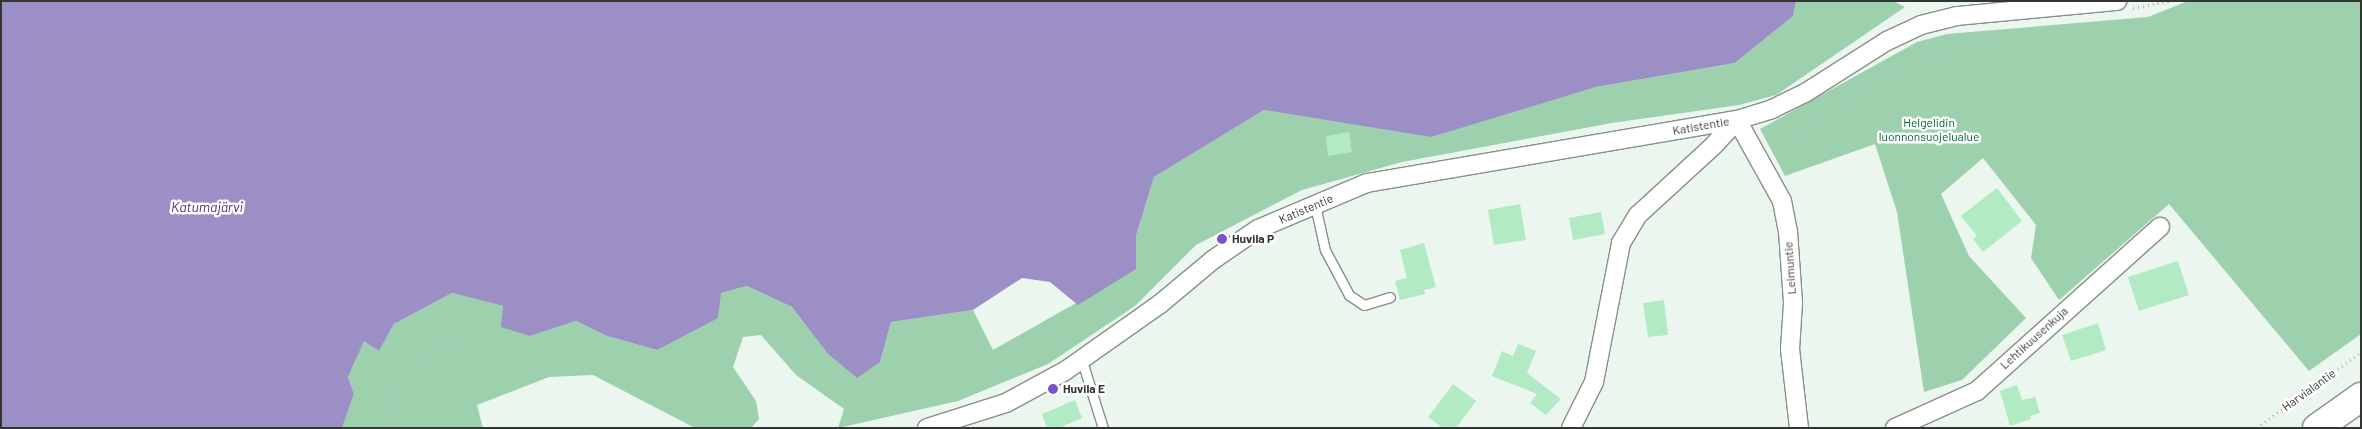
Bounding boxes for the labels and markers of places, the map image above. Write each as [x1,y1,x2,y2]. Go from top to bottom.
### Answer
place label: Huvila P [1232,232,1274,246]
marker: Huvila P [1216,233,1228,245]
place label: Huvila E [1063,382,1105,396]
marker: Huvila E [1047,383,1059,395]

